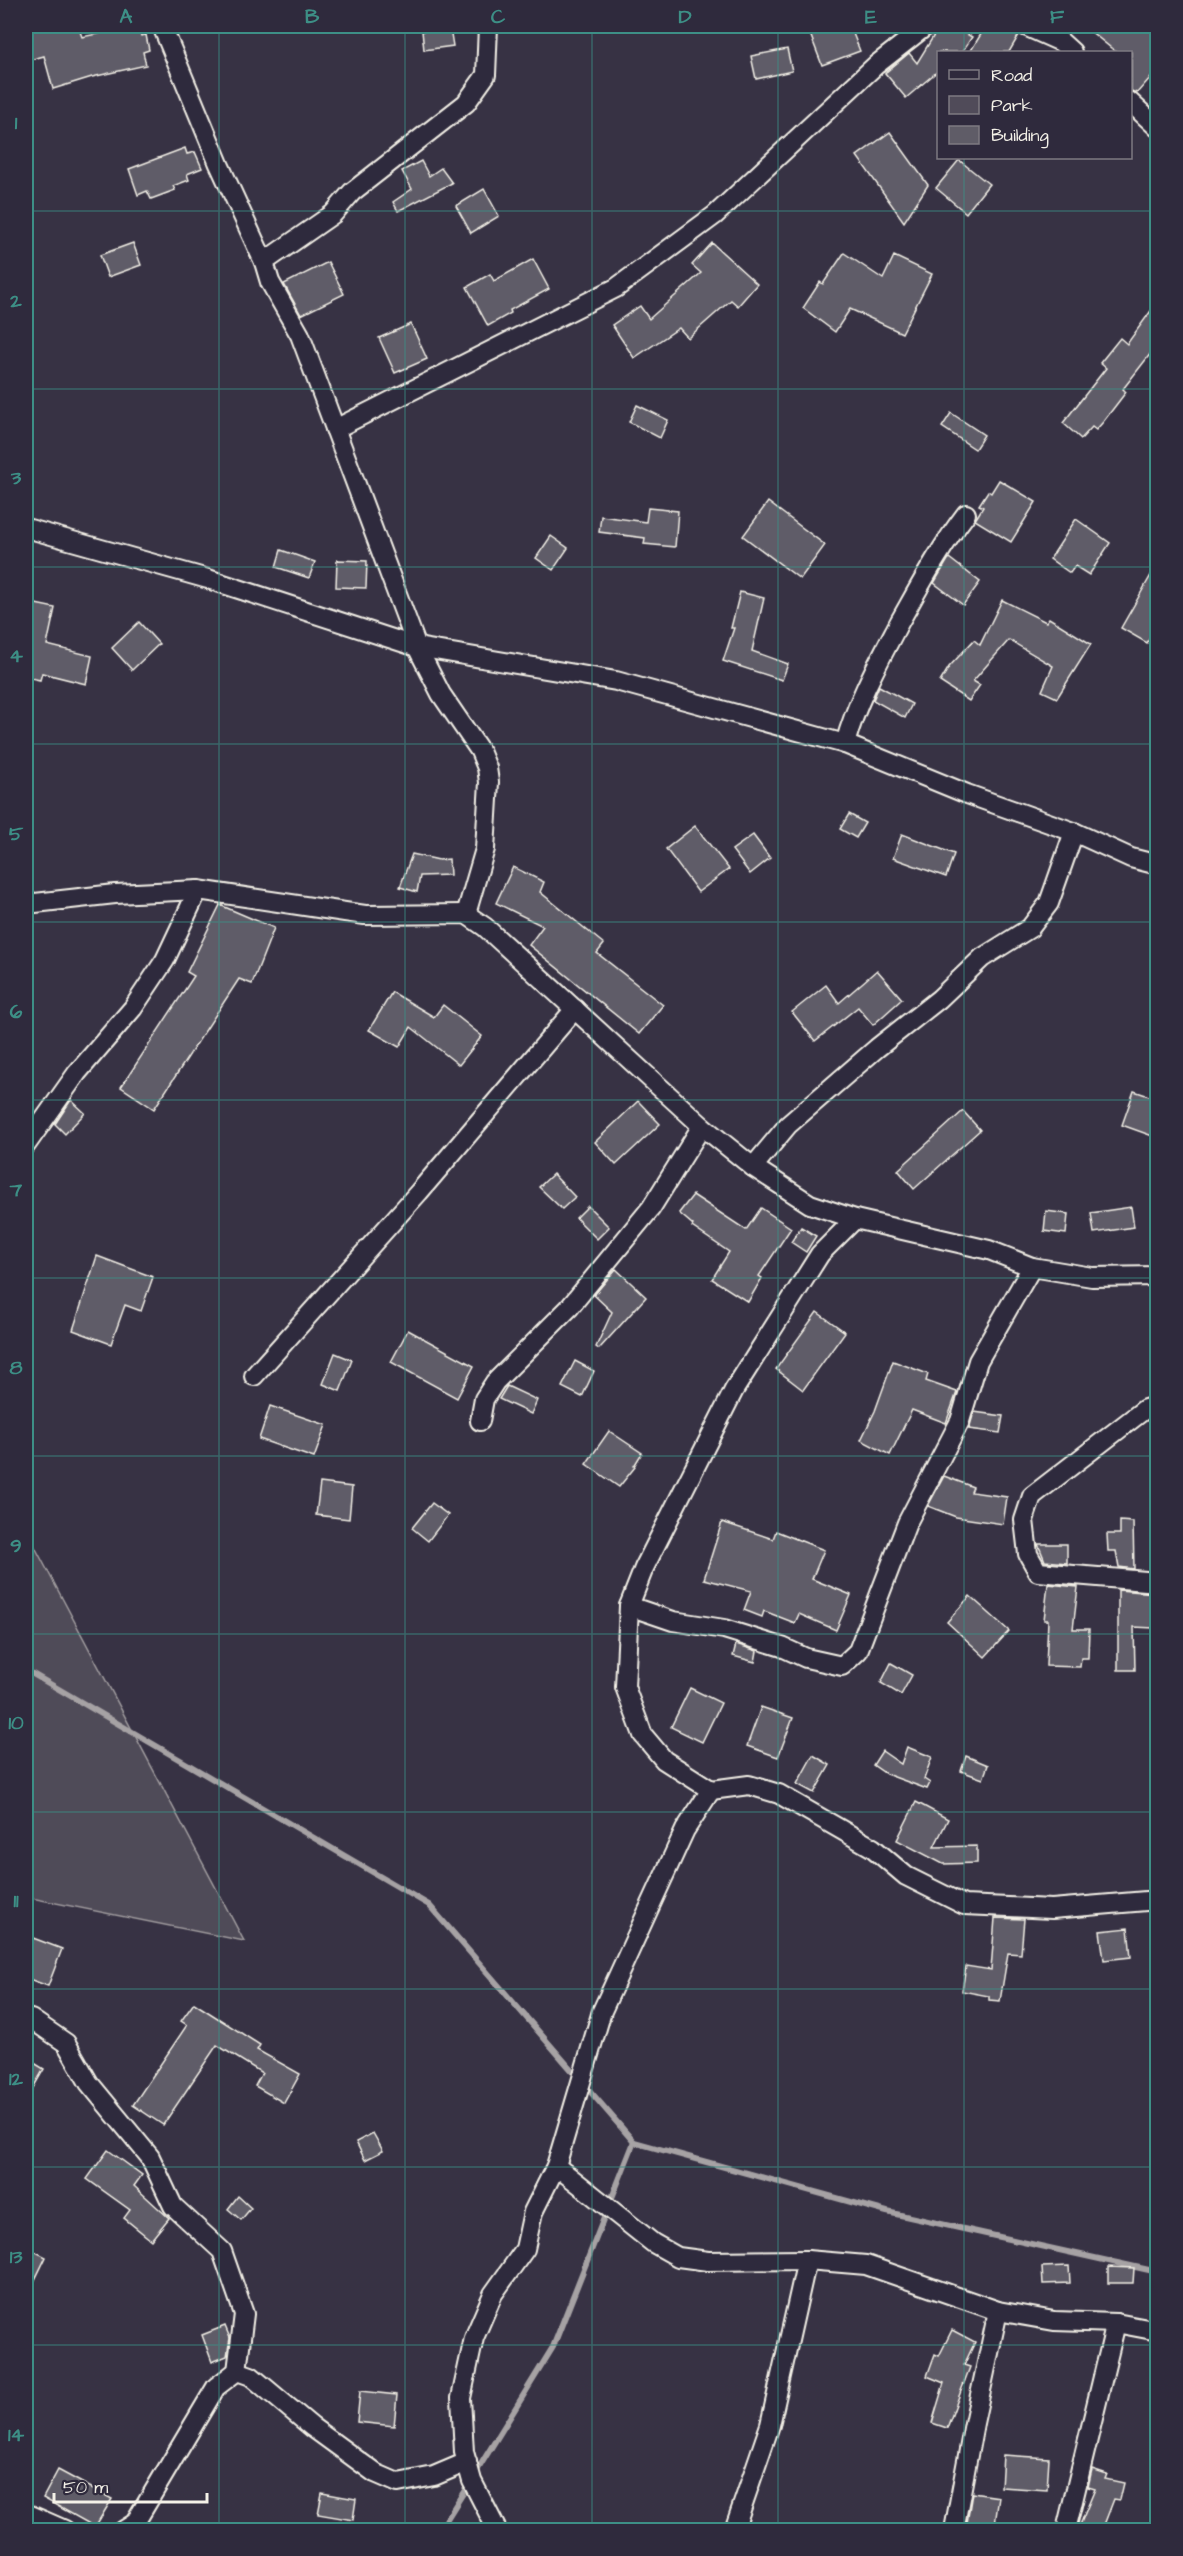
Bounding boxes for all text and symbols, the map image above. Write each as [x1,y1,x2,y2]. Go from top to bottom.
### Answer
text: A [120,3,133,31]
text: B [305,3,320,31]
text: C [491,3,506,31]
text: D [679,3,692,31]
text: E [865,3,877,31]
text: F [1050,3,1065,31]
legend [937,51,1132,159]
text: Road [991,63,1032,88]
text: Park [991,93,1033,118]
text: 1 [15,109,18,137]
text: Building [991,123,1049,149]
text: 2 [9,287,22,315]
text: 3 [10,464,22,492]
text: 4 [9,642,23,670]
text: 5 [9,820,24,848]
text: 6 [10,998,23,1026]
text: 7 [9,1176,23,1204]
text: 8 [10,1354,23,1382]
text: 9 [10,1532,22,1560]
text: 10 [8,1709,24,1737]
text: 11 [13,1887,19,1915]
text: 12 [9,2065,24,2093]
text: 13 [10,2243,23,2271]
text: 14 [8,2421,24,2449]
scale bar [54,2466,207,2504]
text: 50 m [63,2475,108,2500]

